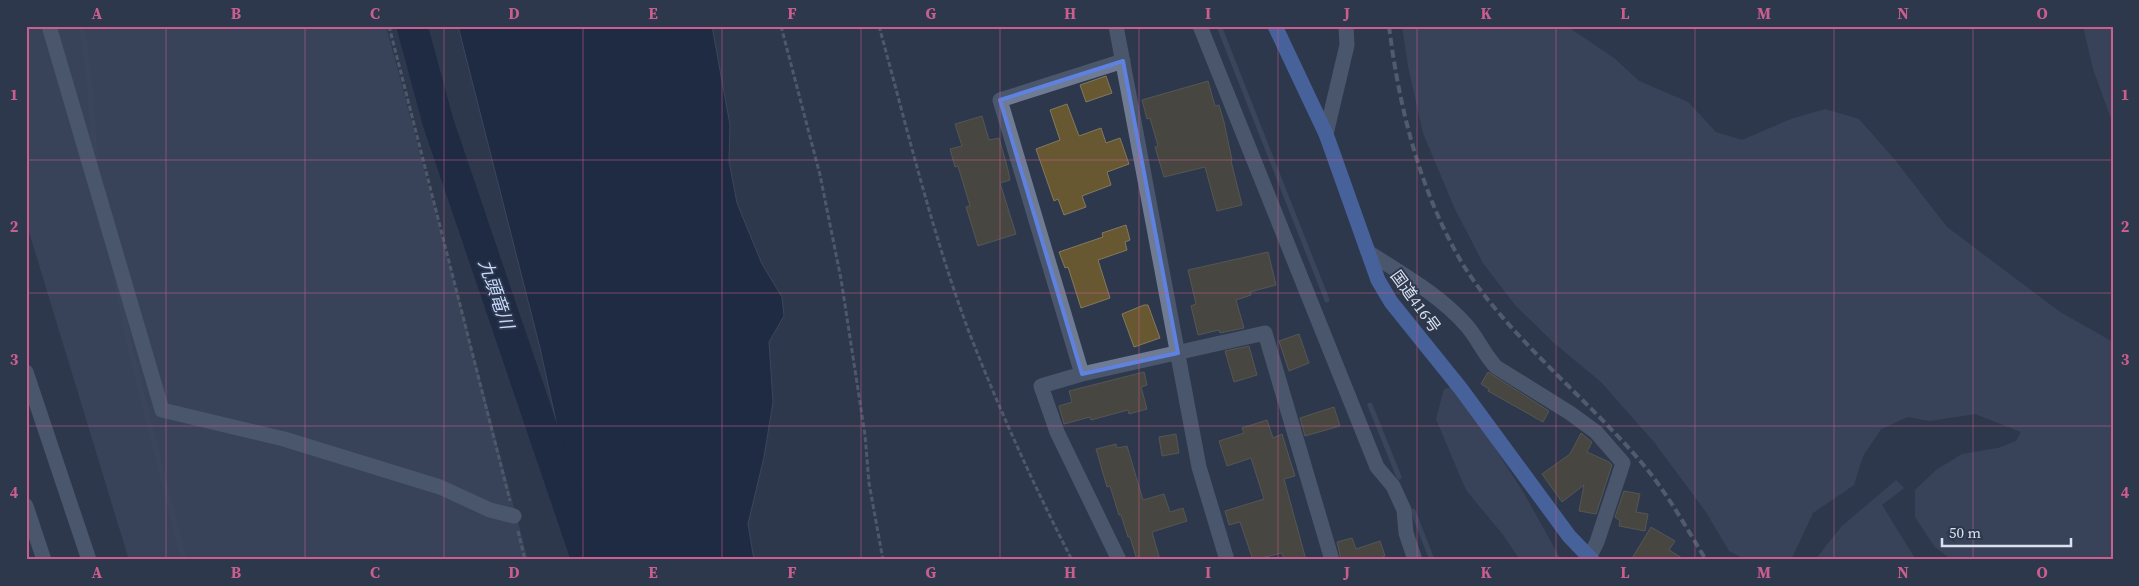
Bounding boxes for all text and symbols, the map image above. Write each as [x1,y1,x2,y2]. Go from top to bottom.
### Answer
text: A [92,2,103,24]
text: B [231,2,242,24]
text: C [370,2,380,24]
text: D [508,2,520,24]
text: E [648,2,658,24]
text: F [787,2,797,24]
text: G [926,2,937,24]
text: H [1064,2,1076,24]
text: I [1205,2,1211,24]
text: J [1343,2,1350,24]
text: K [1480,2,1492,24]
text: L [1620,2,1630,24]
text: M [1757,2,1771,24]
text: N [1897,2,1909,24]
text: O [2036,2,2048,24]
text: 1 [10,83,18,105]
text: 1 [2121,83,2129,105]
text: 2 [10,215,19,237]
text: 2 [2121,215,2130,237]
water label: 九頭竜川 [473,256,521,334]
street label: 国道416号 [1386,265,1446,337]
text: 3 [10,348,19,370]
text: 3 [2121,348,2130,370]
text: 4 [10,481,19,503]
text: 4 [2121,481,2130,503]
scale bar [1942,516,2070,548]
text: 50 m [1949,522,1981,543]
text: A [92,561,103,583]
text: B [231,561,242,583]
text: C [370,561,380,583]
text: D [508,561,520,583]
text: E [648,561,658,583]
text: F [787,561,797,583]
text: G [926,561,937,583]
text: H [1064,561,1076,583]
text: I [1205,561,1211,583]
text: J [1343,561,1350,583]
text: K [1480,561,1492,583]
text: L [1620,561,1630,583]
text: M [1757,561,1771,583]
text: N [1897,561,1909,583]
text: O [2036,561,2048,583]

